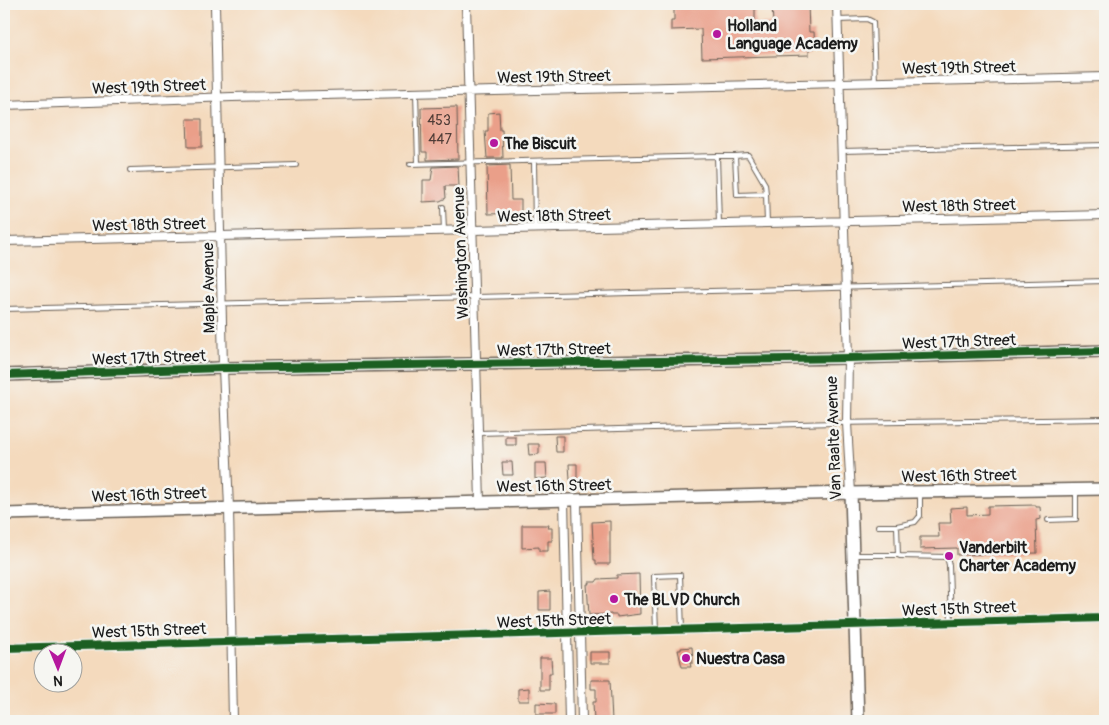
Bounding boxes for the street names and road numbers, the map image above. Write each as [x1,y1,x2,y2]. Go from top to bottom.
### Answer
street label: West 19th Street [902,57,1017,79]
street label: West 19th Street [497,66,612,88]
street label: West 19th Street [92,75,207,99]
street label: Washington Avenue [449,186,473,319]
street label: West 18th Street [902,195,1017,217]
street label: West 18th Street [497,205,612,227]
street label: West 18th Street [92,214,207,236]
street label: Maple Avenue [198,242,220,334]
street label: West 17th Street [902,330,1017,354]
street label: West 17th Street [497,339,612,361]
street label: West 17th Street [92,346,207,370]
street label: Van Raalte Avenue [822,376,846,500]
street label: West 16th Street [901,465,1017,487]
street label: West 16th Street [496,475,612,497]
street label: West 16th Street [91,483,207,507]
street label: West 15th Street [902,597,1017,621]
street label: West 15th Street [497,609,612,633]
street label: West 15th Street [92,619,207,643]

